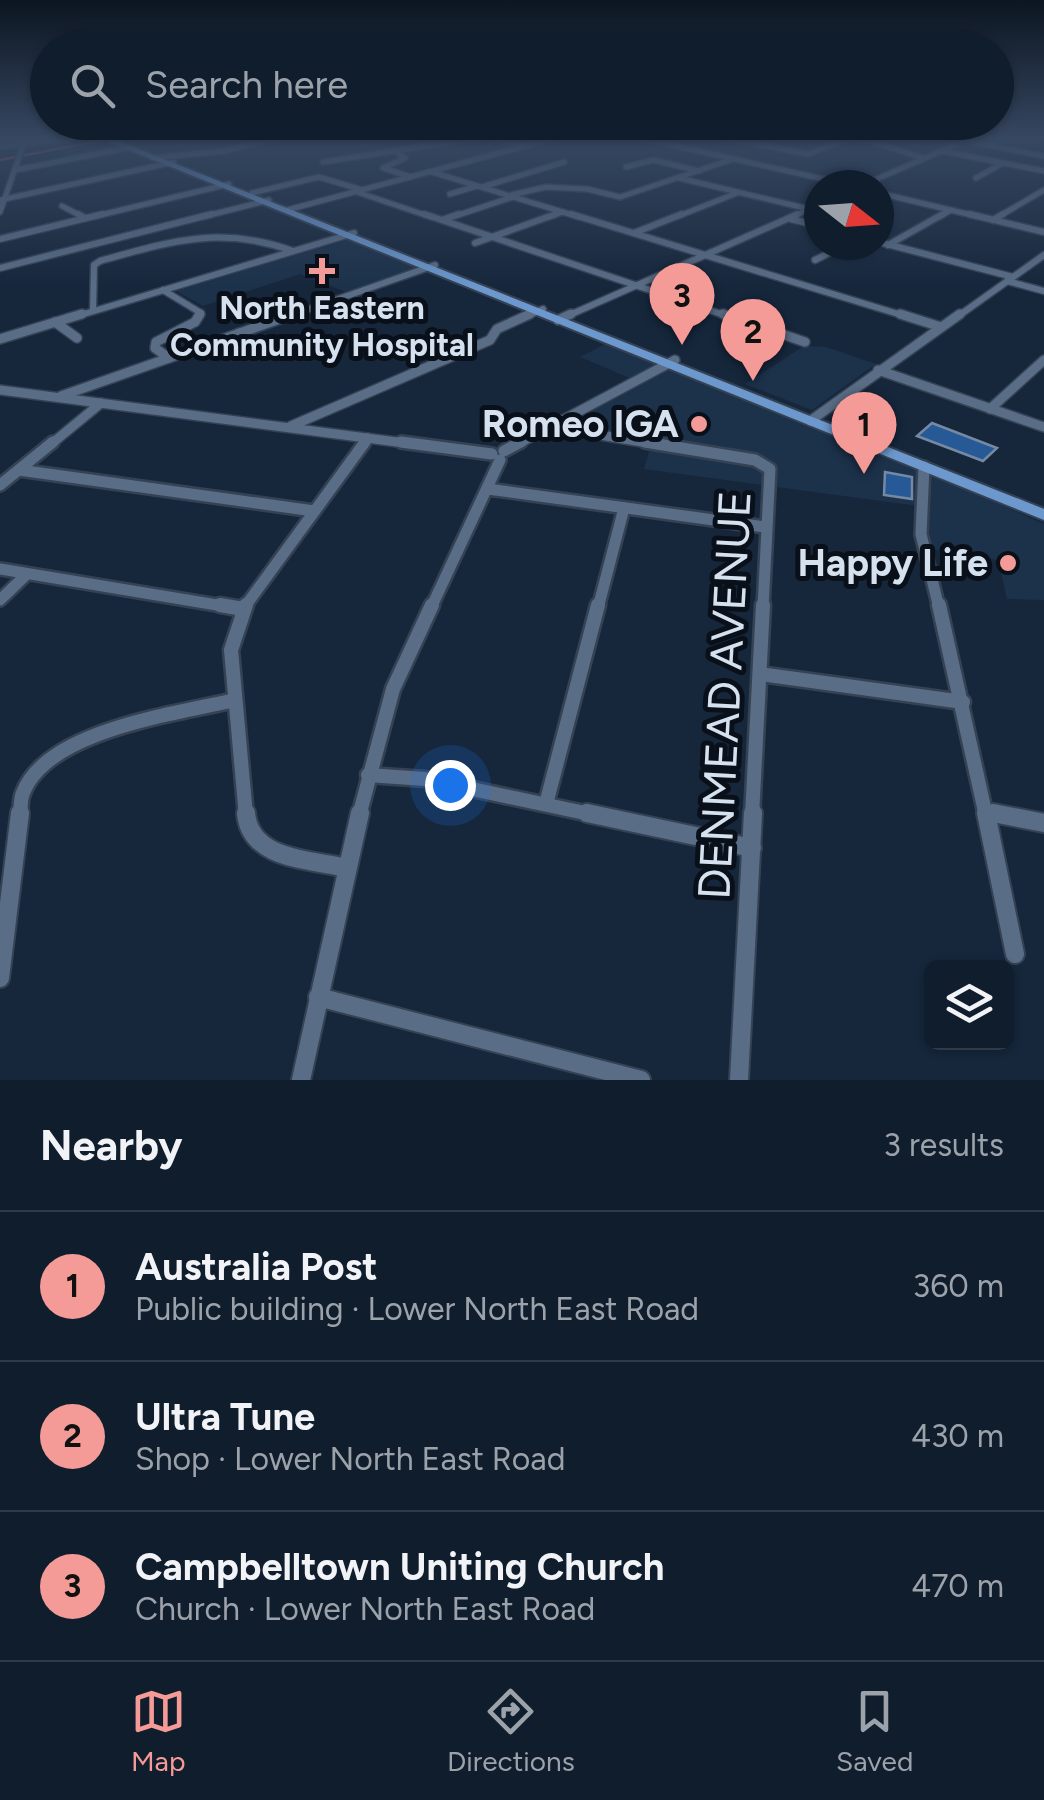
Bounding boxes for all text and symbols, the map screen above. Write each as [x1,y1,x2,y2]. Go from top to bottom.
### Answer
search box [30,30,1014,140]
icon: search [65,58,120,113]
text: Search here [145,62,348,108]
north arrow [804,170,894,260]
marker: North Eastern Community Hospital [309,258,335,284]
pin: 3 [650,262,714,345]
place label: North Eastern Community Hospital [170,289,474,364]
pin: 2 [720,298,786,381]
pin: 1 [832,392,896,474]
place label: Romeo IGA [482,401,679,447]
marker: Romeo IGA [688,413,710,435]
street label: DENMEAD AVENUE [686,489,762,901]
place label: Happy Life [798,540,988,586]
marker: Happy Life [997,552,1019,574]
your location [425,760,476,811]
map controls [924,960,1014,1050]
button: layers [924,960,1014,1050]
text: Nearby [40,1120,182,1171]
text: 3 results [884,1126,1004,1164]
text: Australia Post [135,1244,378,1290]
text: 1 [66,1267,79,1305]
text: 360 m [913,1267,1004,1305]
text: Public building · Lower North East Road [135,1290,699,1328]
text: Ultra Tune [135,1394,315,1440]
text: 2 [63,1417,82,1455]
text: 430 m [911,1417,1004,1455]
text: Shop · Lower North East Road [135,1440,565,1478]
text: Campbelltown Uniting Church [135,1544,664,1590]
text: 3 [64,1567,81,1605]
text: 470 m [911,1567,1004,1605]
text: Church · Lower North East Road [135,1590,595,1628]
tab: Map [131,1684,186,1778]
tab: Directions [447,1684,575,1778]
tab: Saved [836,1684,913,1778]

